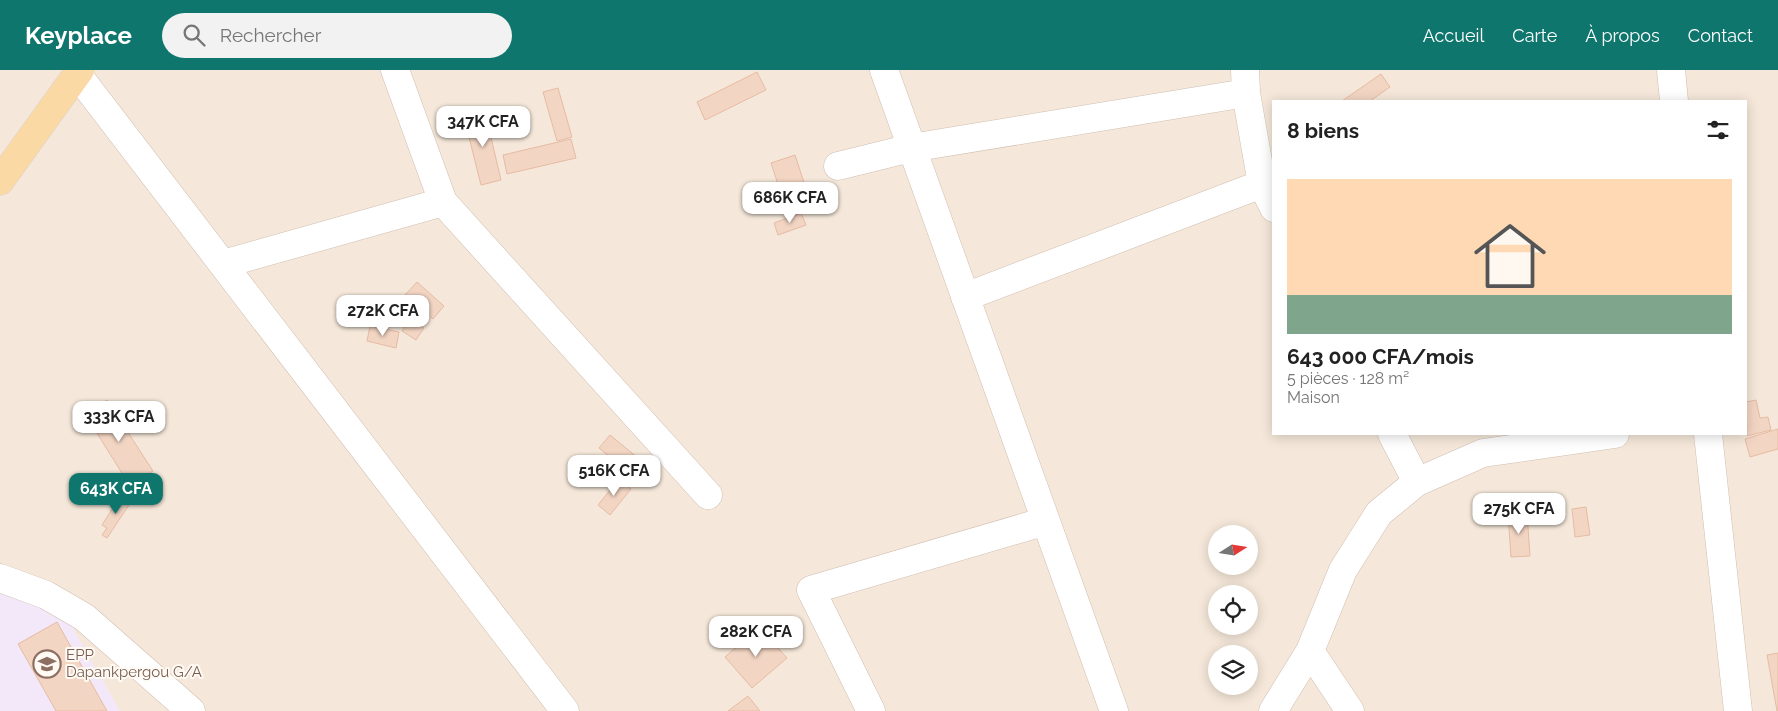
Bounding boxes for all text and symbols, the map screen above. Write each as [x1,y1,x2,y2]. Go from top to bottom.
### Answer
search box [162,13,512,58]
text: Keyplace [25,21,132,50]
icon: search [180,21,208,49]
text: Rechercher [220,24,321,46]
text: Accueil [1423,25,1484,46]
text: Carte [1512,25,1557,46]
text: À propos [1585,25,1660,46]
text: Contact [1688,25,1753,46]
pin: 347K CFA [431,106,535,148]
text: 347K CFA [447,112,519,131]
icon: filters [1704,116,1732,144]
text: 8 biens [1287,118,1359,143]
pin: 686K CFA [738,182,842,224]
text: 686K CFA [753,188,827,207]
icon: home [1465,211,1555,301]
pin: 272K CFA [331,294,435,337]
text: 272K CFA [347,301,419,320]
text: 643 000 CFA/mois [1287,344,1474,369]
text: 5 pièces · 128 m² [1287,369,1409,388]
text: Maison [1287,388,1340,407]
pin: 333K CFA [67,400,171,443]
text: 333K CFA [83,407,155,426]
pin: 516K CFA [562,454,666,497]
text: 516K CFA [579,461,649,480]
pin: 643K CFA [64,472,168,515]
text: 643K CFA [80,479,152,498]
pin: 275K CFA [1467,492,1571,535]
text: 275K CFA [1483,499,1555,518]
north arrow [1208,525,1258,575]
map controls [1208,525,1258,695]
button: locate [1208,585,1258,635]
pin: 282K CFA [704,616,808,658]
text: 282K CFA [720,622,792,641]
button: layers [1208,645,1258,695]
place label: EPP Dapankpergou G/A [66,646,202,681]
school or university icon: EPP Dapankpergou G/A [32,649,62,679]

